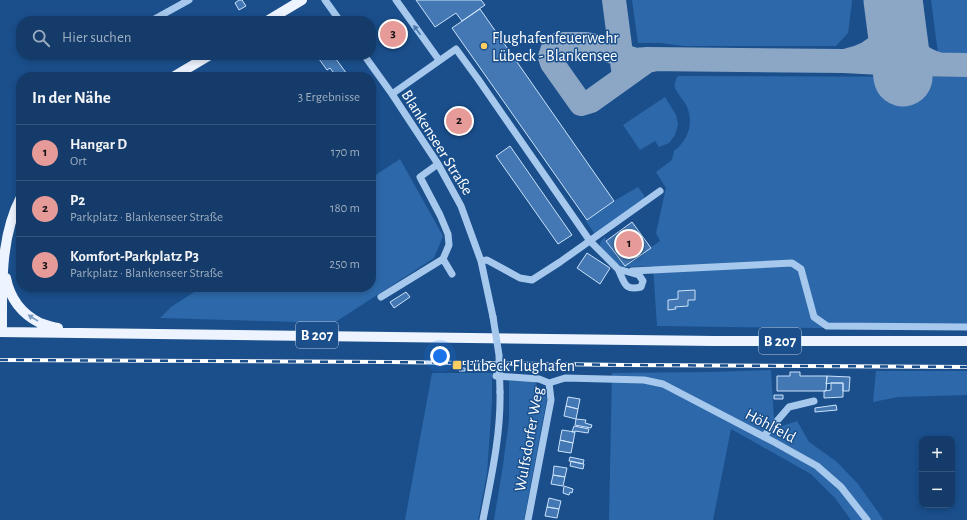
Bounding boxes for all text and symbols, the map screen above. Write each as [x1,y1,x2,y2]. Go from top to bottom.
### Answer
search box [16,16,376,60]
pin: 3 [380,19,406,49]
one-way arrow [413,25,421,36]
icon: search [30,27,52,49]
text: Hier suchen [62,30,132,45]
place label: Flughafenfeuerwehr Lübeck - Blankensee [492,30,619,64]
marker: Flughafenfeuerwehr Lübeck - Blankensee [479,41,489,51]
street label: Blankenseer Straße [398,87,476,198]
text: In der Nähe [32,89,111,106]
text: 3 Ergebnisse [298,91,360,104]
pin: 2 [446,106,472,136]
text: Hangar D [70,137,127,152]
text: 1 [43,146,47,159]
text: 170 m [331,146,360,159]
text: Ort [70,155,87,168]
text: P2 [70,193,85,208]
text: 2 [42,202,48,215]
text: 180 m [330,202,360,215]
text: Parkplatz · Blankenseer Straße [70,211,223,224]
pin: 1 [616,229,642,259]
text: Komfort-Parkplatz P3 [70,249,199,264]
text: 3 [42,258,48,271]
text: 250 m [329,258,360,271]
text: Parkplatz · Blankenseer Straße [70,267,223,280]
one-way arrow [27,315,39,322]
road number: B 207 [296,322,338,348]
road number: B 207 [759,328,801,354]
your location [430,346,450,366]
place label: Lübeck Flughafen [466,358,575,374]
marker: Lübeck Flughafen [451,359,463,371]
street label: Wulfsdorfer Weg [512,385,546,493]
street label: Höhlfeld [743,406,799,446]
map controls [919,436,955,508]
button: + [919,436,955,472]
button: − [919,472,955,508]

